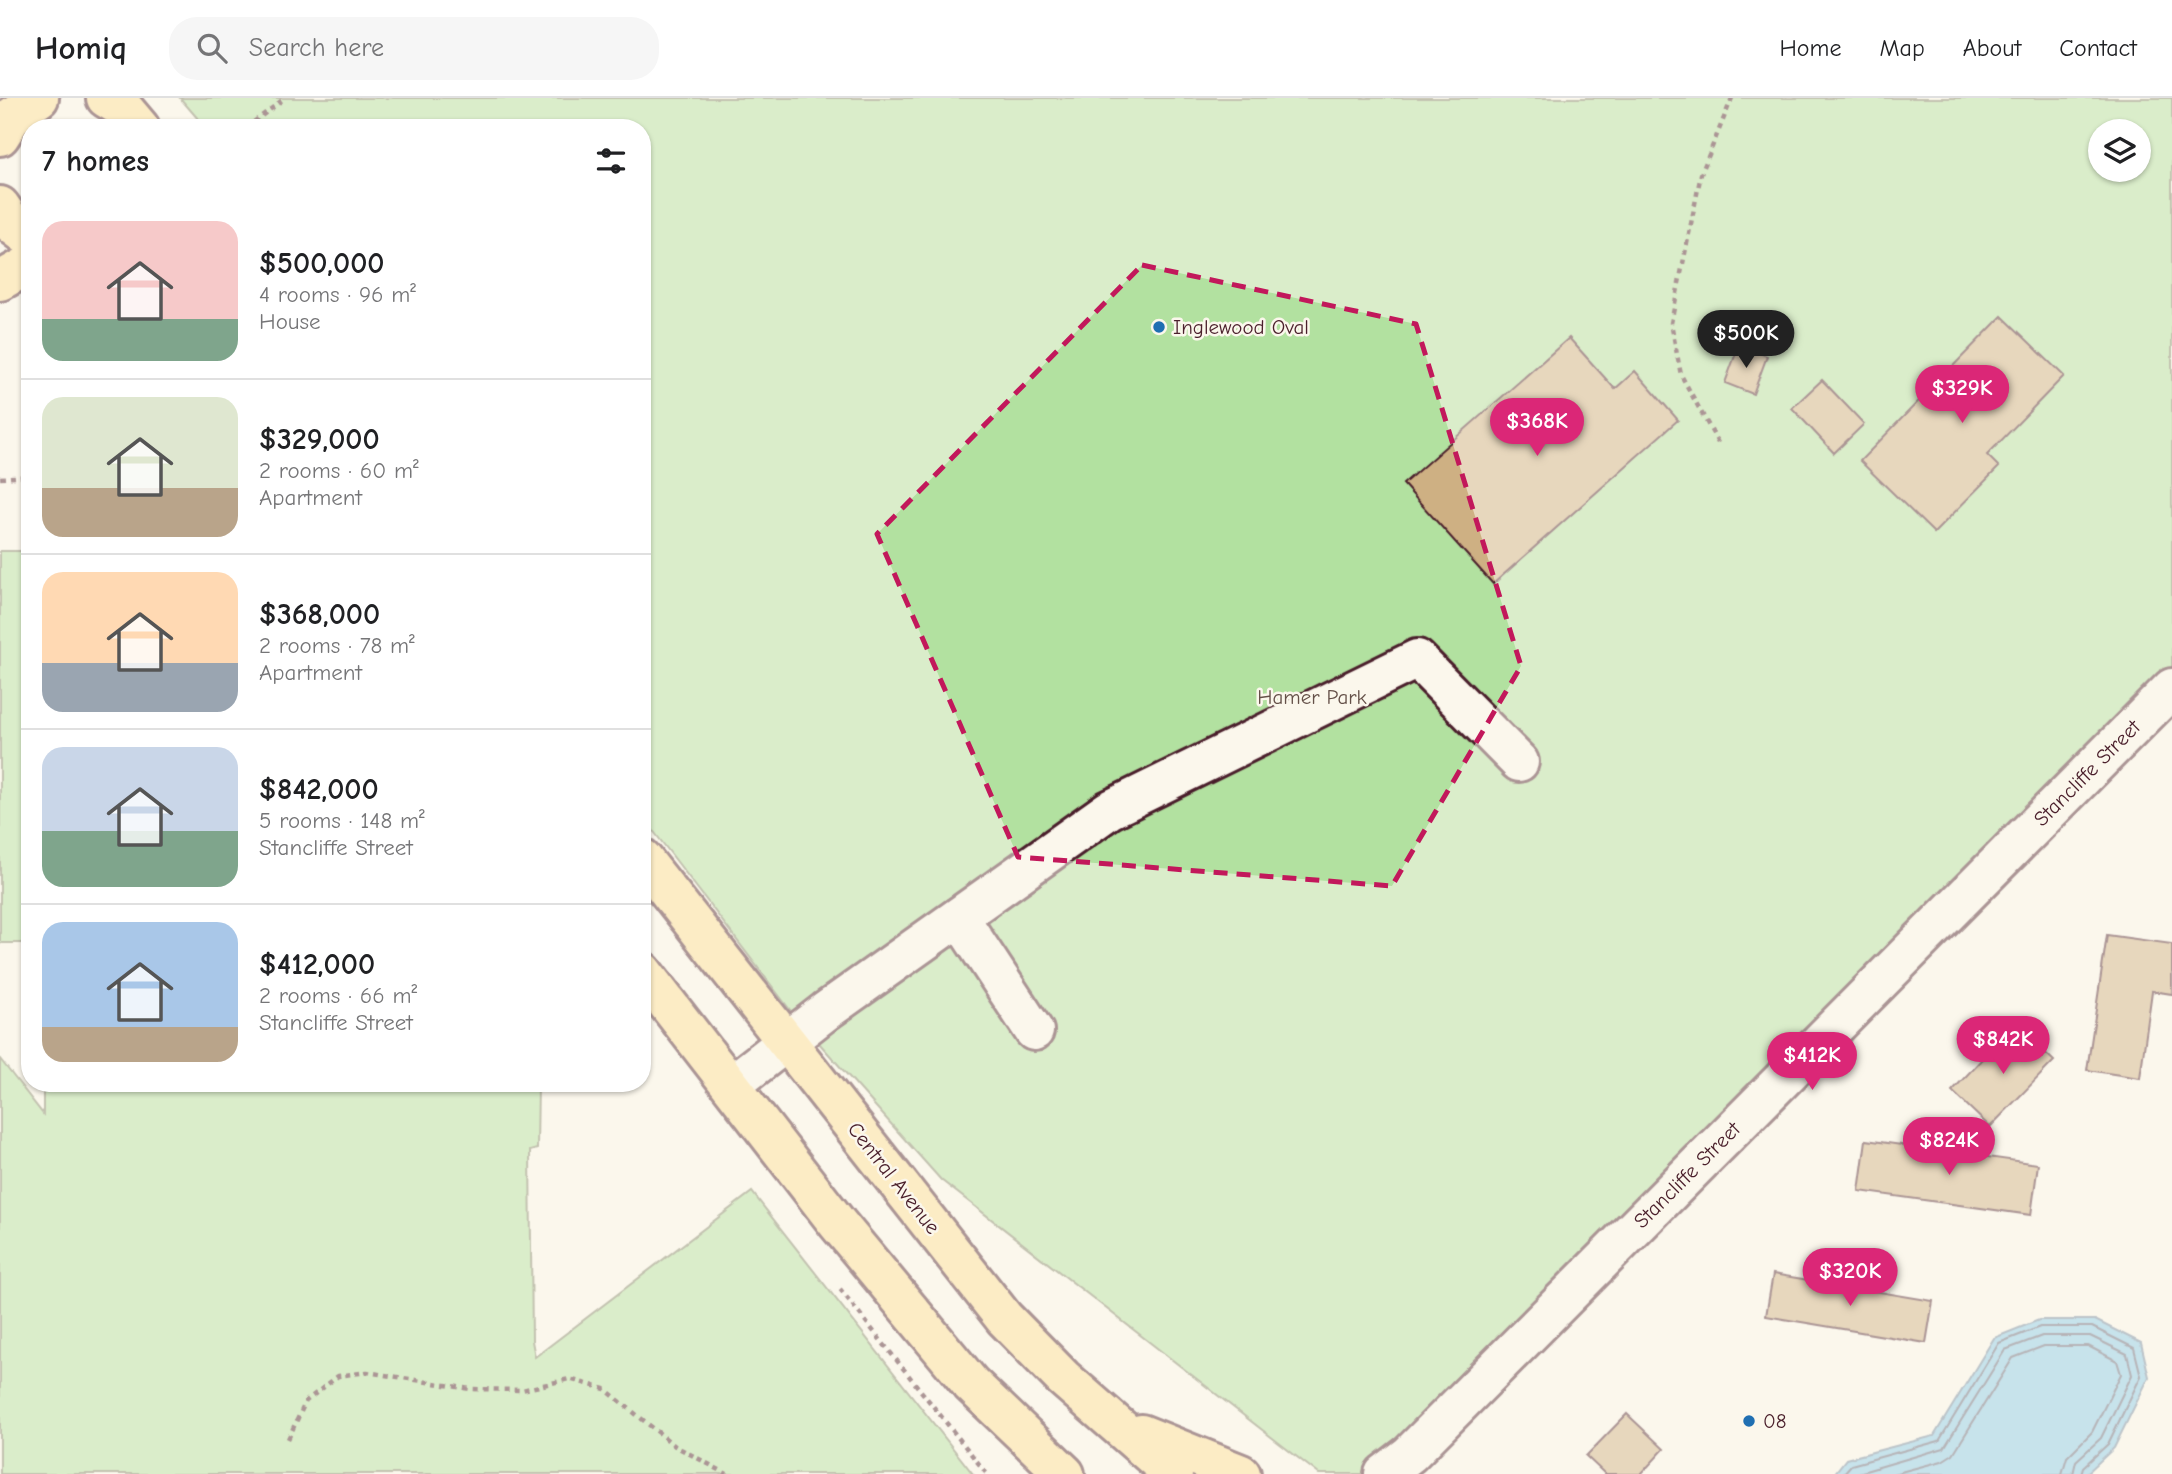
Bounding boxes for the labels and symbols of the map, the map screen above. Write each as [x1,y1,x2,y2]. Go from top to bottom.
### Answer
pin: $500K [1697,310,1795,370]
place label: Inglewood Oval [1173,315,1309,339]
marker: Inglewood Oval [1151,319,1167,335]
pin: $329K [1913,366,2011,425]
pin: $368K [1488,398,1586,458]
park label: Hamer Park [1257,685,1367,709]
street label: Stancliffe Street [2029,714,2146,831]
pin: $842K [1954,1016,2052,1076]
pin: $412K [1763,1032,1861,1092]
street label: Stancliffe Street [1629,1116,1746,1233]
street label: Central Avenue [843,1117,945,1239]
pin: $824K [1900,1118,1998,1177]
pin: $320K [1801,1248,1899,1308]
place label: 08 [1763,1409,1787,1433]
marker: 08 [1741,1413,1757,1429]

